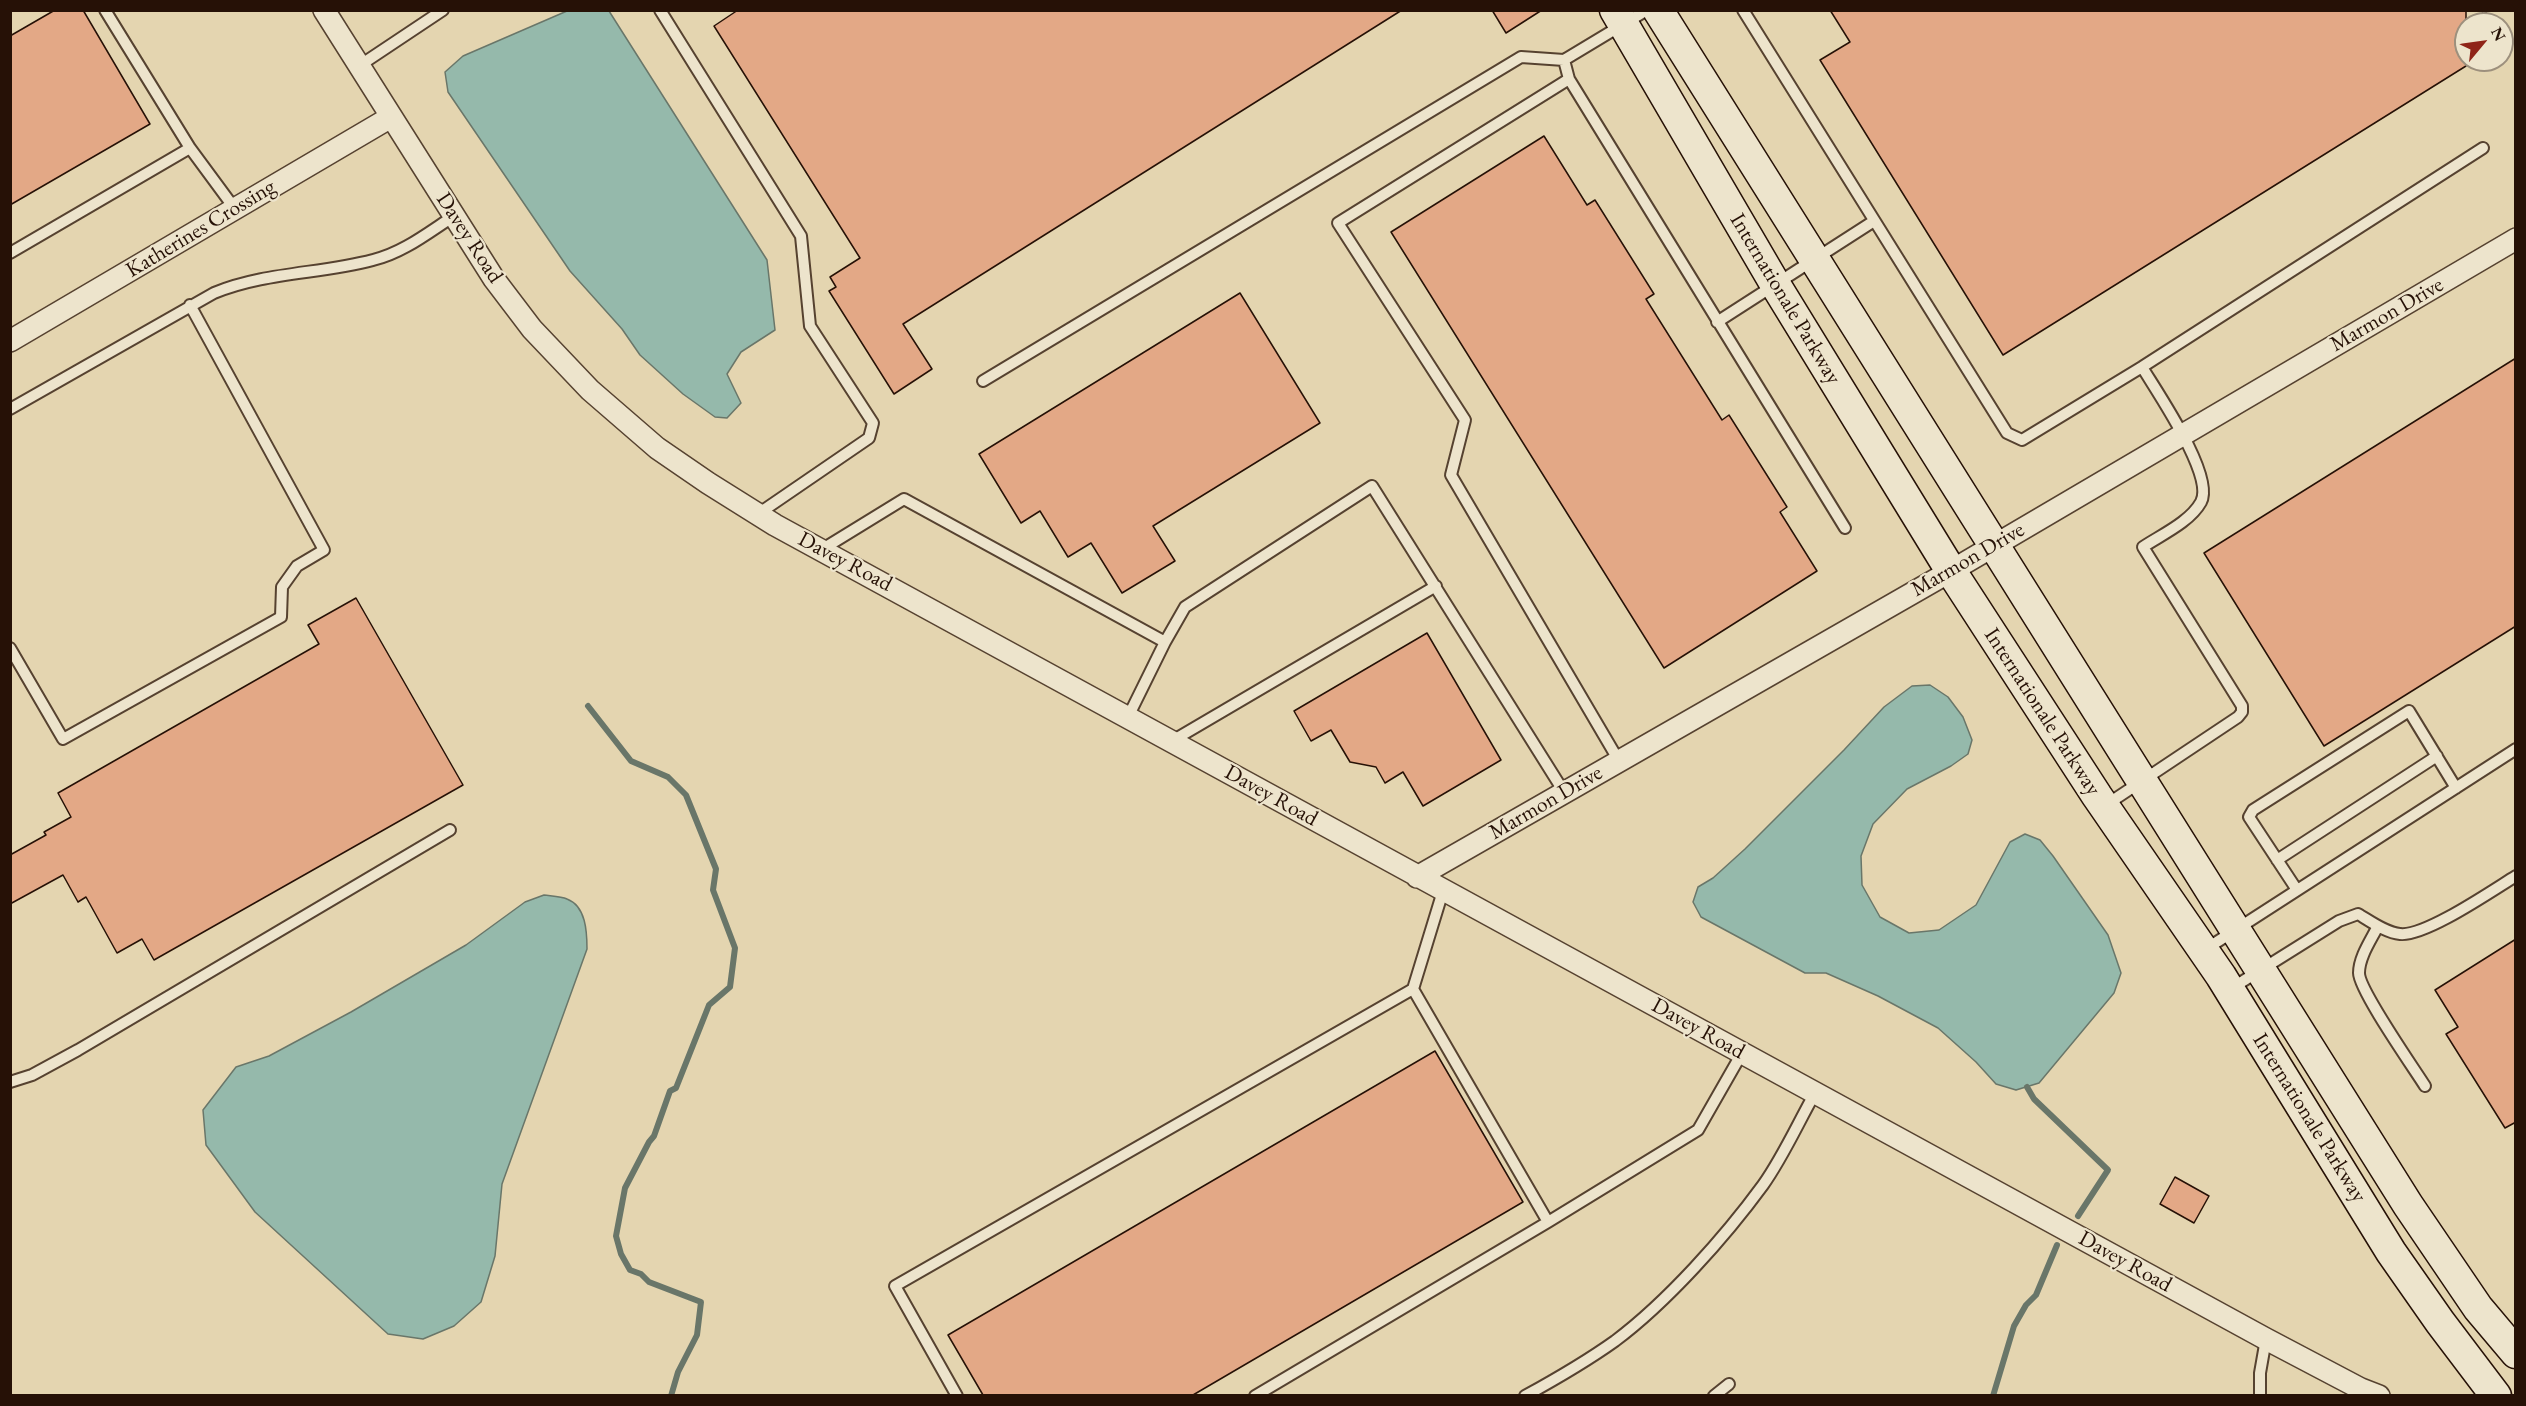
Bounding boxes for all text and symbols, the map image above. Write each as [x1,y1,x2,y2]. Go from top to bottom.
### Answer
north arrow [2454,12,2514,72]
text: N [2486,23,2511,45]
street label: Katherines Crossing [121,174,281,284]
street label: Davey Road [430,188,508,288]
street label: Internationale Parkway [1724,209,1846,389]
street label: Marmon Drive [2326,272,2448,358]
street label: Marmon Drive [1907,517,2029,603]
street label: Davey Road [793,526,897,598]
street label: Internationale Parkway [1978,623,2106,801]
street label: Davey Road [1220,760,1322,832]
street label: Marmon Drive [1485,760,1607,846]
street label: Davey Road [1647,993,1749,1065]
street label: Internationale Parkway [2246,1028,2372,1208]
street label: Davey Road [2074,1226,2176,1298]

